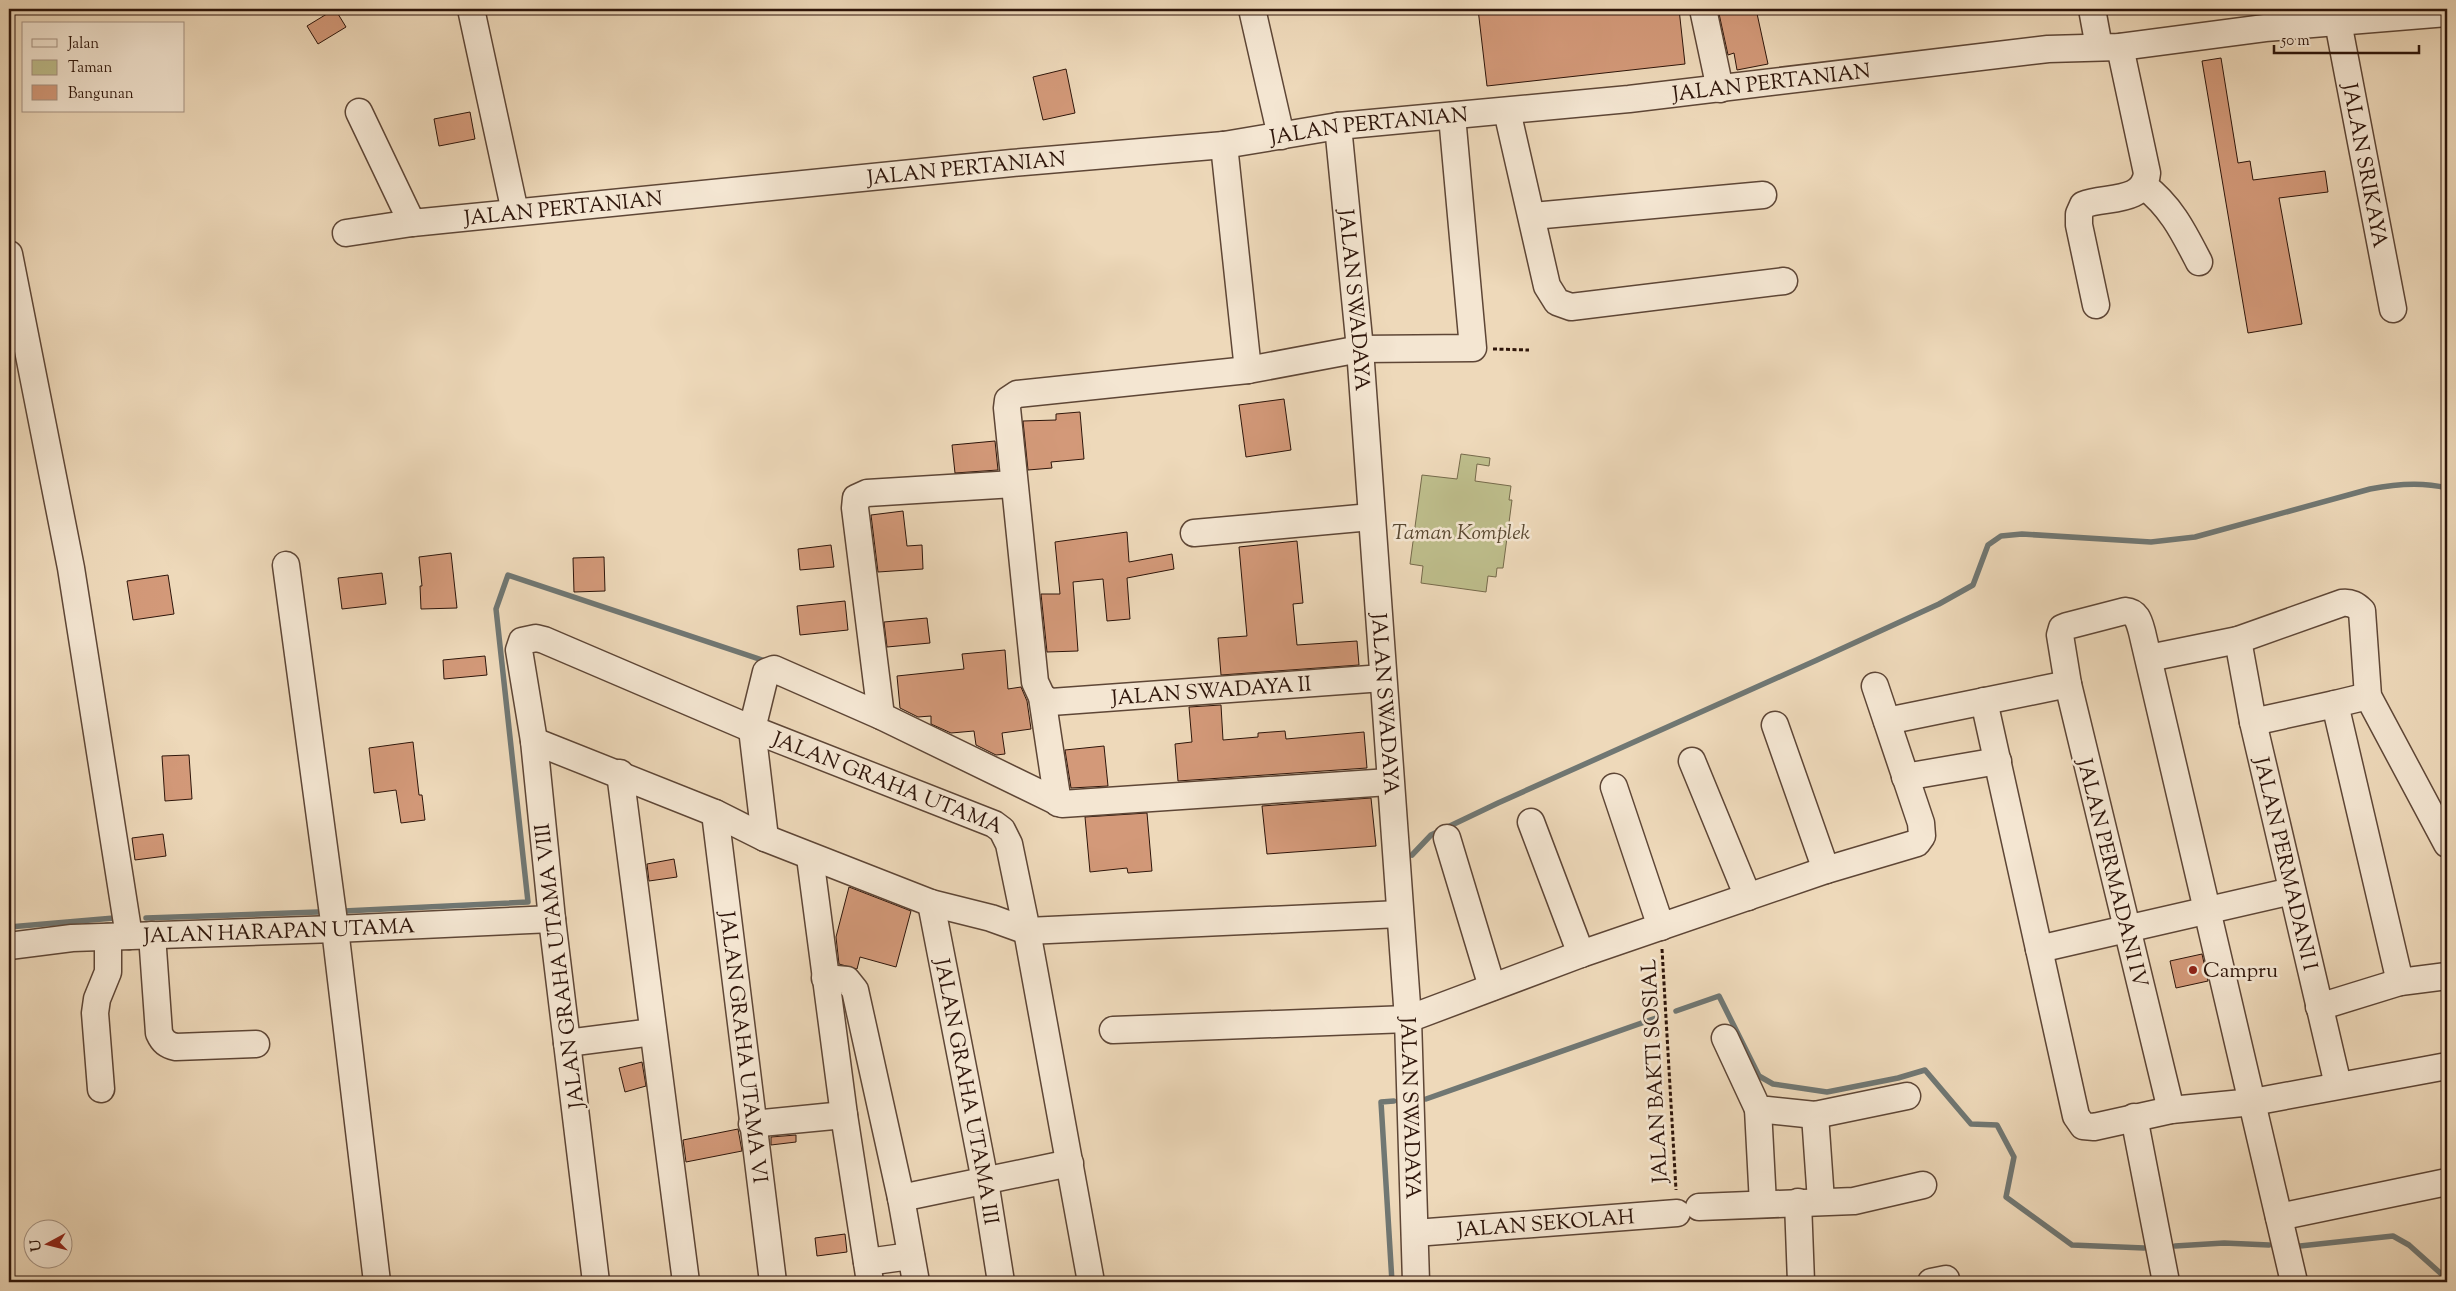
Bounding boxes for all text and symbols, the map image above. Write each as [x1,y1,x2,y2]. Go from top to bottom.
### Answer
legend [22,22,185,112]
scale bar [2274,22,2418,54]
text: 50 m [2280,31,2310,52]
text: Jalan [67,34,99,55]
street label: JALAN PERTANIAN [1670,57,1873,111]
text: Taman [68,58,112,79]
street label: JALAN SRIKAYA [2333,80,2394,251]
text: Bangunan [68,84,134,105]
street label: JALAN PERTANIAN [1267,101,1470,154]
street label: JALAN PERTANIAN [865,145,1067,195]
street label: JALAN PERTANIAN [462,185,664,235]
street label: JALAN SWADAYA [1329,207,1376,392]
park label: Taman Komplek [1392,519,1530,549]
street label: JALAN SWADAYA [1362,611,1405,796]
street label: JALAN SWADAYA II [1109,670,1313,715]
street label: JALAN GRAHA UTAMA [767,725,1007,843]
street label: JALAN PERMADANI I [2245,754,2324,974]
street label: JALAN PERMADANI IV [2068,755,2154,991]
street label: JALAN GRAHA UTAMA VIII [529,821,593,1111]
street label: JALAN GRAHA UTAMA VI [710,909,774,1185]
street label: JALAN HARAPAN UTAMA [142,912,416,953]
street label: JALAN GRAHA UTAMA III [925,955,1005,1227]
place label: Campru [2203,957,2278,987]
street label: JALAN BAKTI SOSIAL [1635,958,1677,1185]
marker: Campru [2187,964,2199,976]
street label: JALAN SWADAYA [1391,1016,1426,1200]
street label: JALAN SEKOLAH [1455,1203,1636,1247]
north arrow [22,1218,72,1268]
text: U [26,1238,48,1252]

